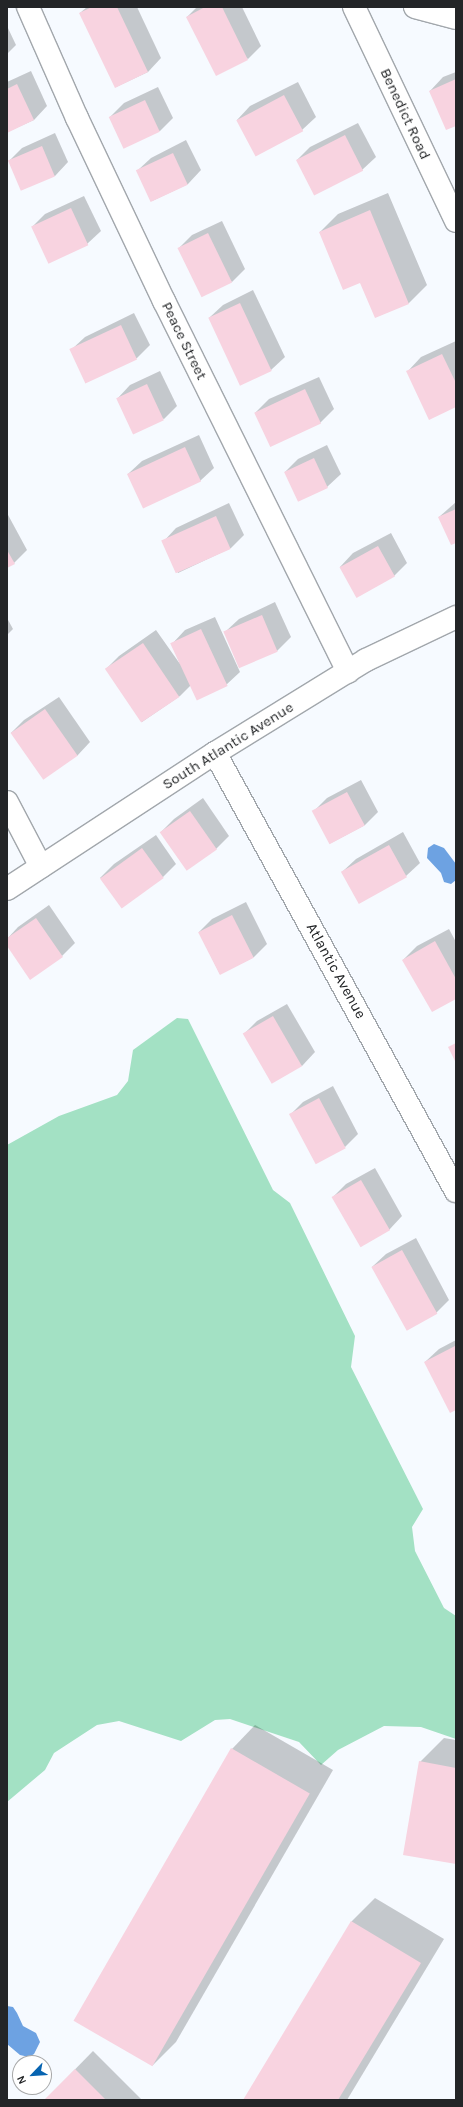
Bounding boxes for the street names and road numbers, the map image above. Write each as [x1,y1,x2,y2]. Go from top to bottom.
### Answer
street label: Benedict Road [376,66,434,162]
street label: Peace Street [157,299,211,383]
street label: South Atlantic Avenue [159,698,297,794]
street label: Atlantic Avenue [302,920,370,1022]

